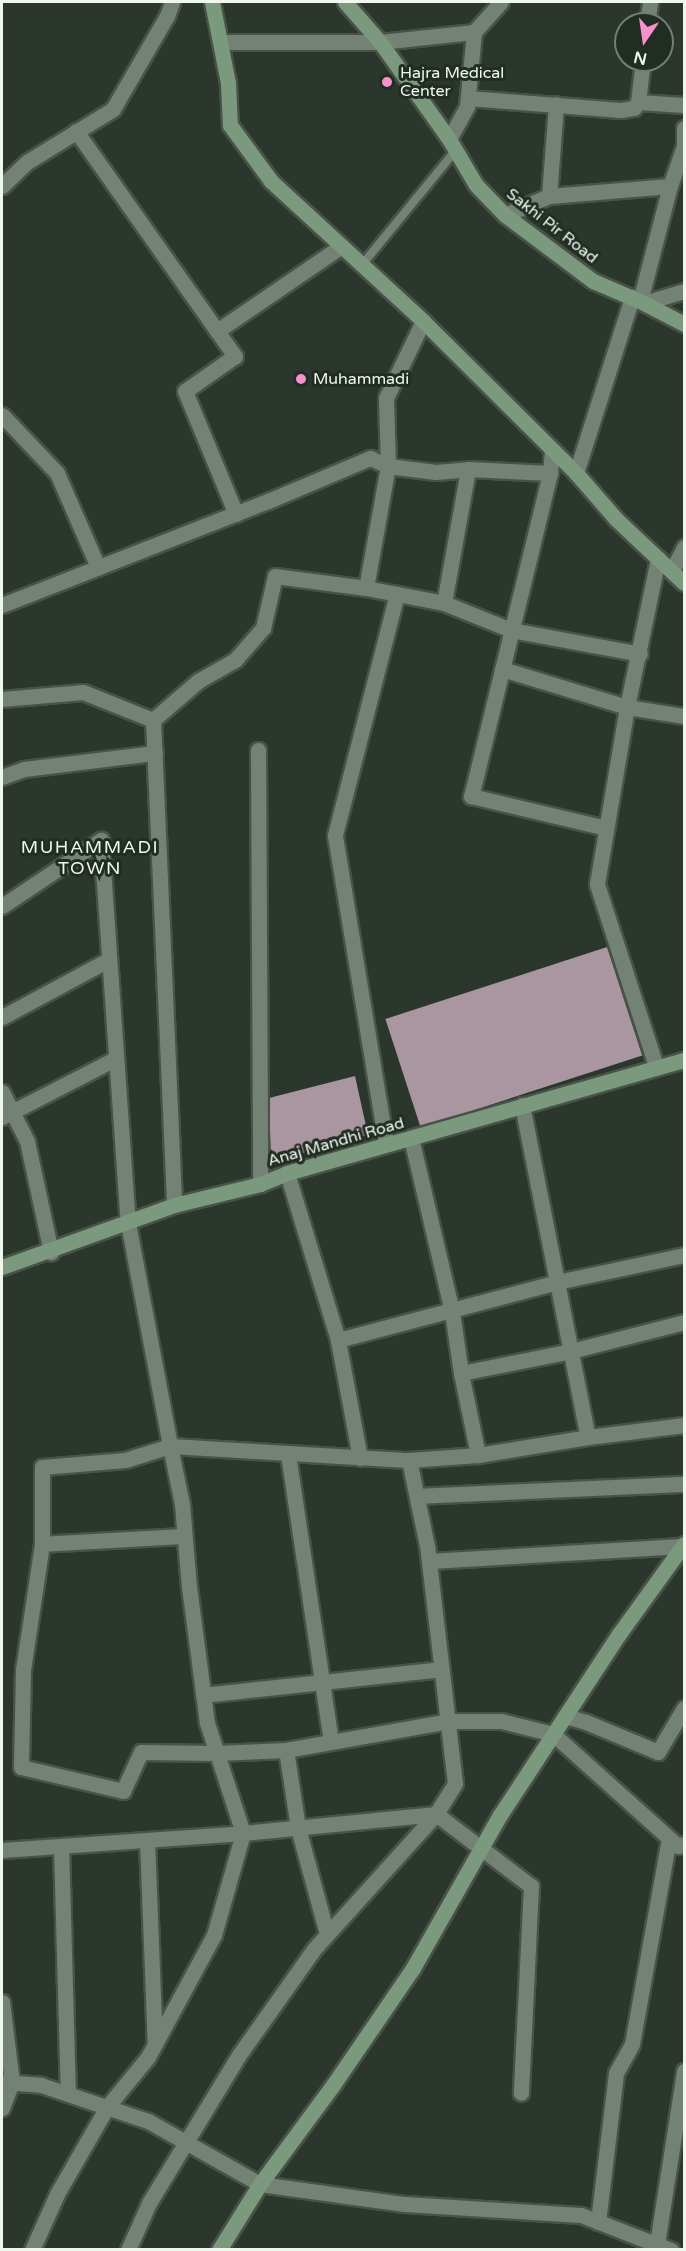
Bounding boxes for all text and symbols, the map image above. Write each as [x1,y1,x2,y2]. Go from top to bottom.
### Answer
north arrow [614,12,674,72]
text: N [632,46,649,69]
place label: Hajra Medical Center [400,63,504,101]
marker: Hajra Medical Center [378,73,396,91]
street label: Sakhi Pir Road [503,184,601,268]
place label: Muhammadi [313,369,409,389]
marker: Muhammadi [294,372,308,386]
district label: MUHAMMADI TOWN [21,837,159,880]
street label: Anaj Mandhi Road [265,1113,407,1171]

